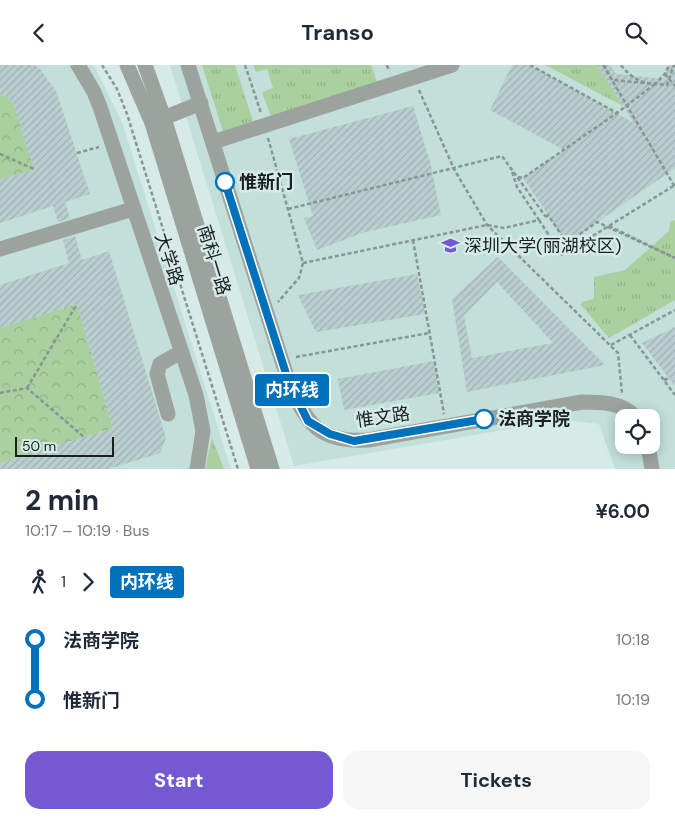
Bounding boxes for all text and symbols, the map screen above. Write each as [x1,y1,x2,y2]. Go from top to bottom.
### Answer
text: Transo [301,18,374,47]
icon: back [25,19,53,47]
icon: search [622,19,650,47]
place label: 惟新门 [239,170,293,194]
marker: 惟新门 [215,172,235,192]
street label: 南科一路 [192,222,236,298]
street label: 大学路 [149,230,189,288]
place label: 深圳大学(丽湖校区) [464,234,621,258]
school or university icon: 深圳大学(丽湖校区) [440,236,460,256]
line badge: 内环线 [263,374,321,406]
text: 内环线 [265,378,319,402]
street label: 惟文路 [355,401,411,433]
place label: 法商学院 [498,407,570,431]
marker: 法商学院 [474,409,494,429]
map controls [615,409,660,454]
button: locate [615,409,660,454]
scale bar [15,434,114,457]
text: 50 m [22,437,56,455]
text: 2 min [25,482,99,519]
text: ¥6.00 [595,499,650,524]
text: 10:17 – 10:19 · Bus [25,520,150,541]
icon: walk [25,568,53,596]
icon: forward [74,568,102,596]
text: 内环线 [120,570,174,594]
text: 1 [61,571,66,592]
text: 法商学院 [63,628,139,653]
text: 10:18 [616,629,650,650]
text: 惟新门 [63,688,120,713]
text: 10:19 [616,689,650,710]
button: Start [25,751,333,809]
button: Tickets [343,751,650,809]

